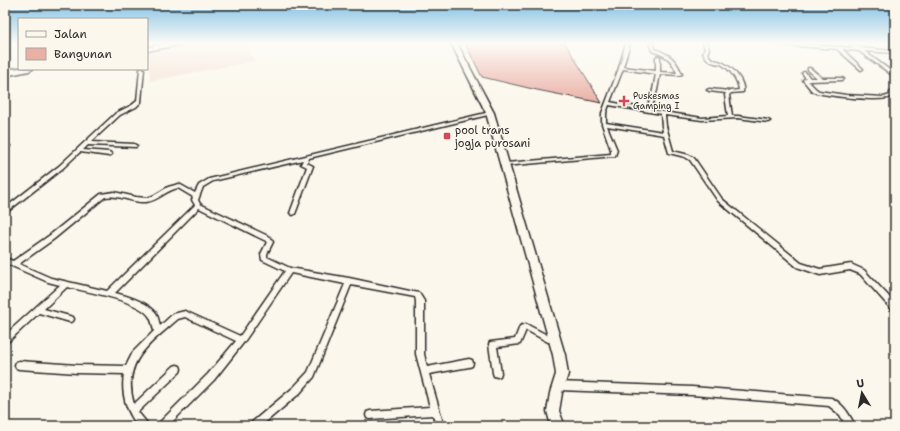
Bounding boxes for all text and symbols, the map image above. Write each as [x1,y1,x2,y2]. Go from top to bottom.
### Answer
legend [18,18,148,70]
text: Jalan [54,26,87,42]
text: Bangunan [54,46,112,62]
place label: Puskesmas Gamping I [633,90,680,112]
marker: Puskesmas Gamping I [618,95,630,107]
place label: pool trans jogja purosani [454,123,530,151]
marker: pool trans jogja purosani [442,131,452,141]
north arrow [842,373,882,413]
text: U [855,376,865,392]

